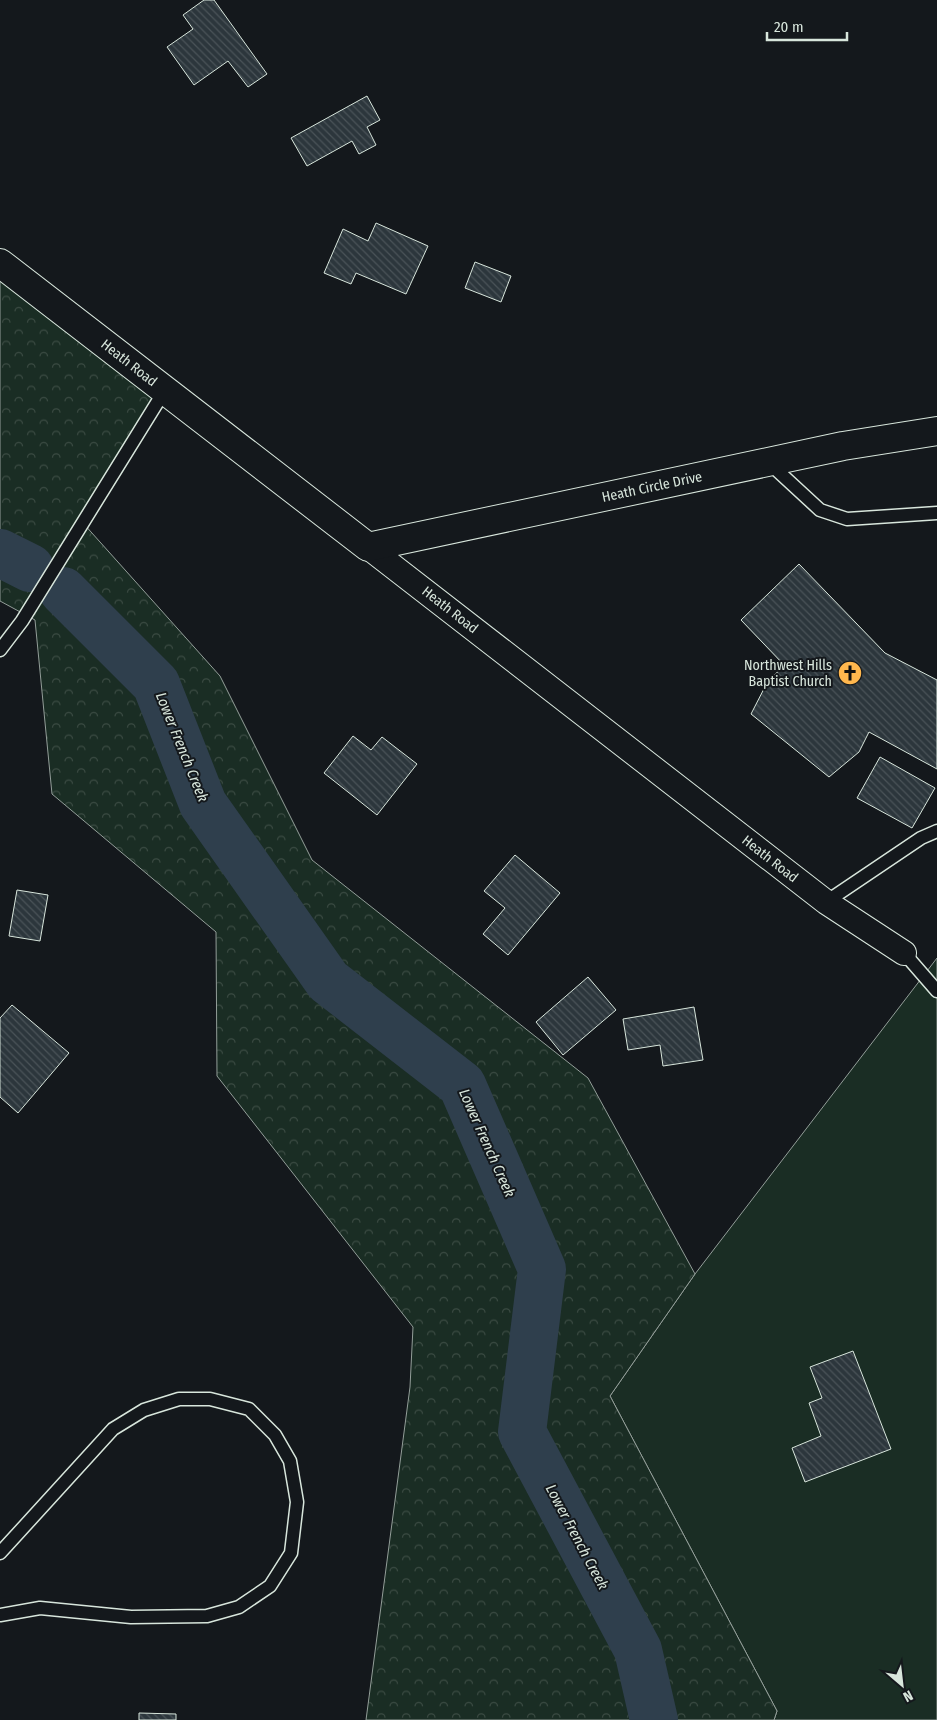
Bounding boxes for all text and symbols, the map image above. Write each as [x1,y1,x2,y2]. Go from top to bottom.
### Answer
scale bar [767,10,847,42]
text: 20 m [774,18,804,36]
street label: Heath Road [98,336,160,390]
street label: Heath Circle Drive [600,468,704,506]
street label: Heath Road [419,583,481,637]
place label: Northwest Hills Baptist Church [744,657,832,690]
church icon: Northwest Hills Baptist Church [837,660,863,686]
water label: Lower French Creek [152,690,212,805]
street label: Heath Road [739,832,801,886]
water label: Lower French Creek [455,1086,519,1201]
water label: Lower French Creek [542,1481,613,1593]
north arrow [877,1660,927,1710]
text: N [900,1687,916,1706]

